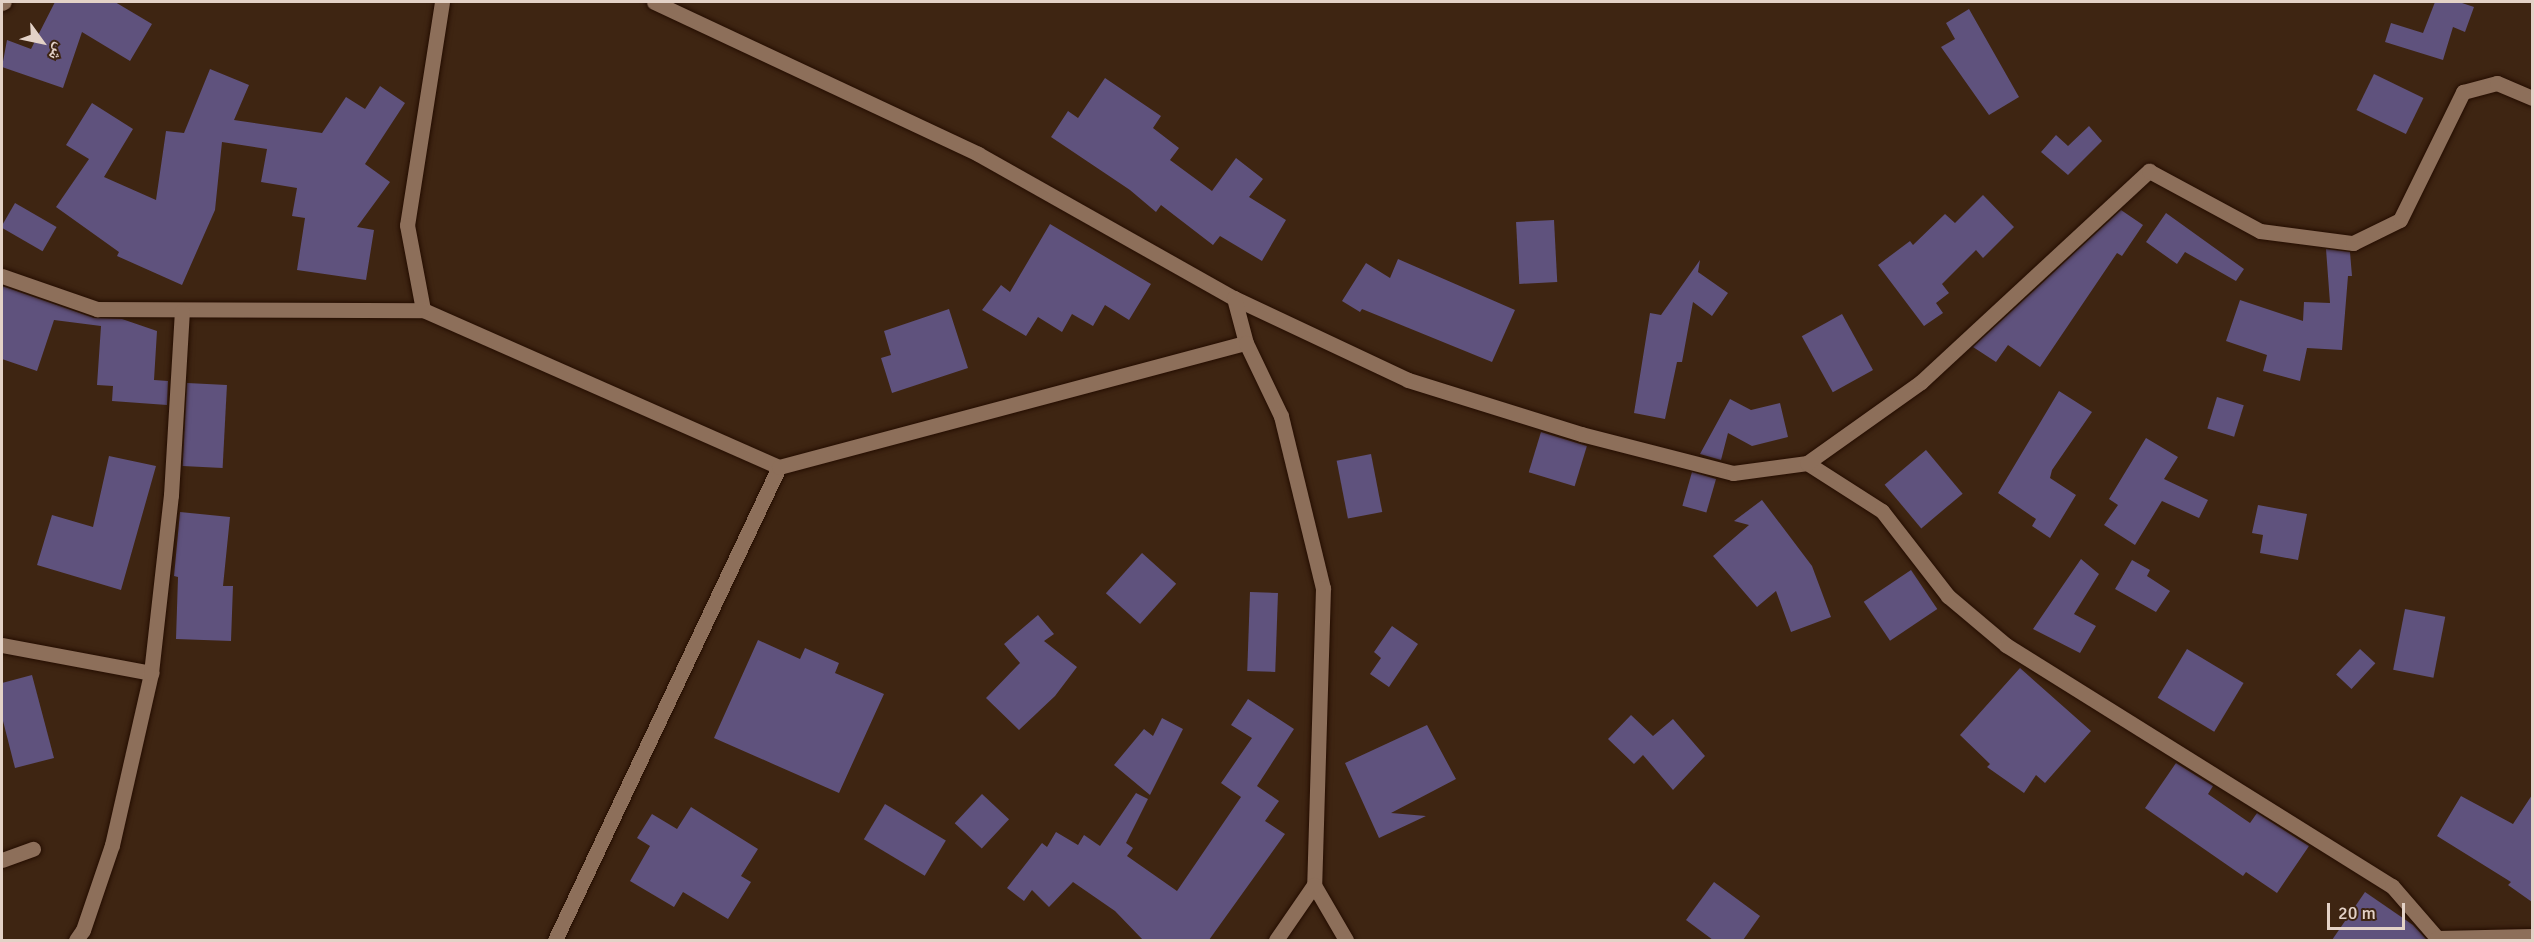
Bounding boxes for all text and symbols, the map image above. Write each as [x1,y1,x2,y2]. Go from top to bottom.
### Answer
north arrow [12,12,72,72]
text: ش [44,39,70,64]
scale bar [2330,891,2408,929]
text: 20 m [2338,902,2376,924]

